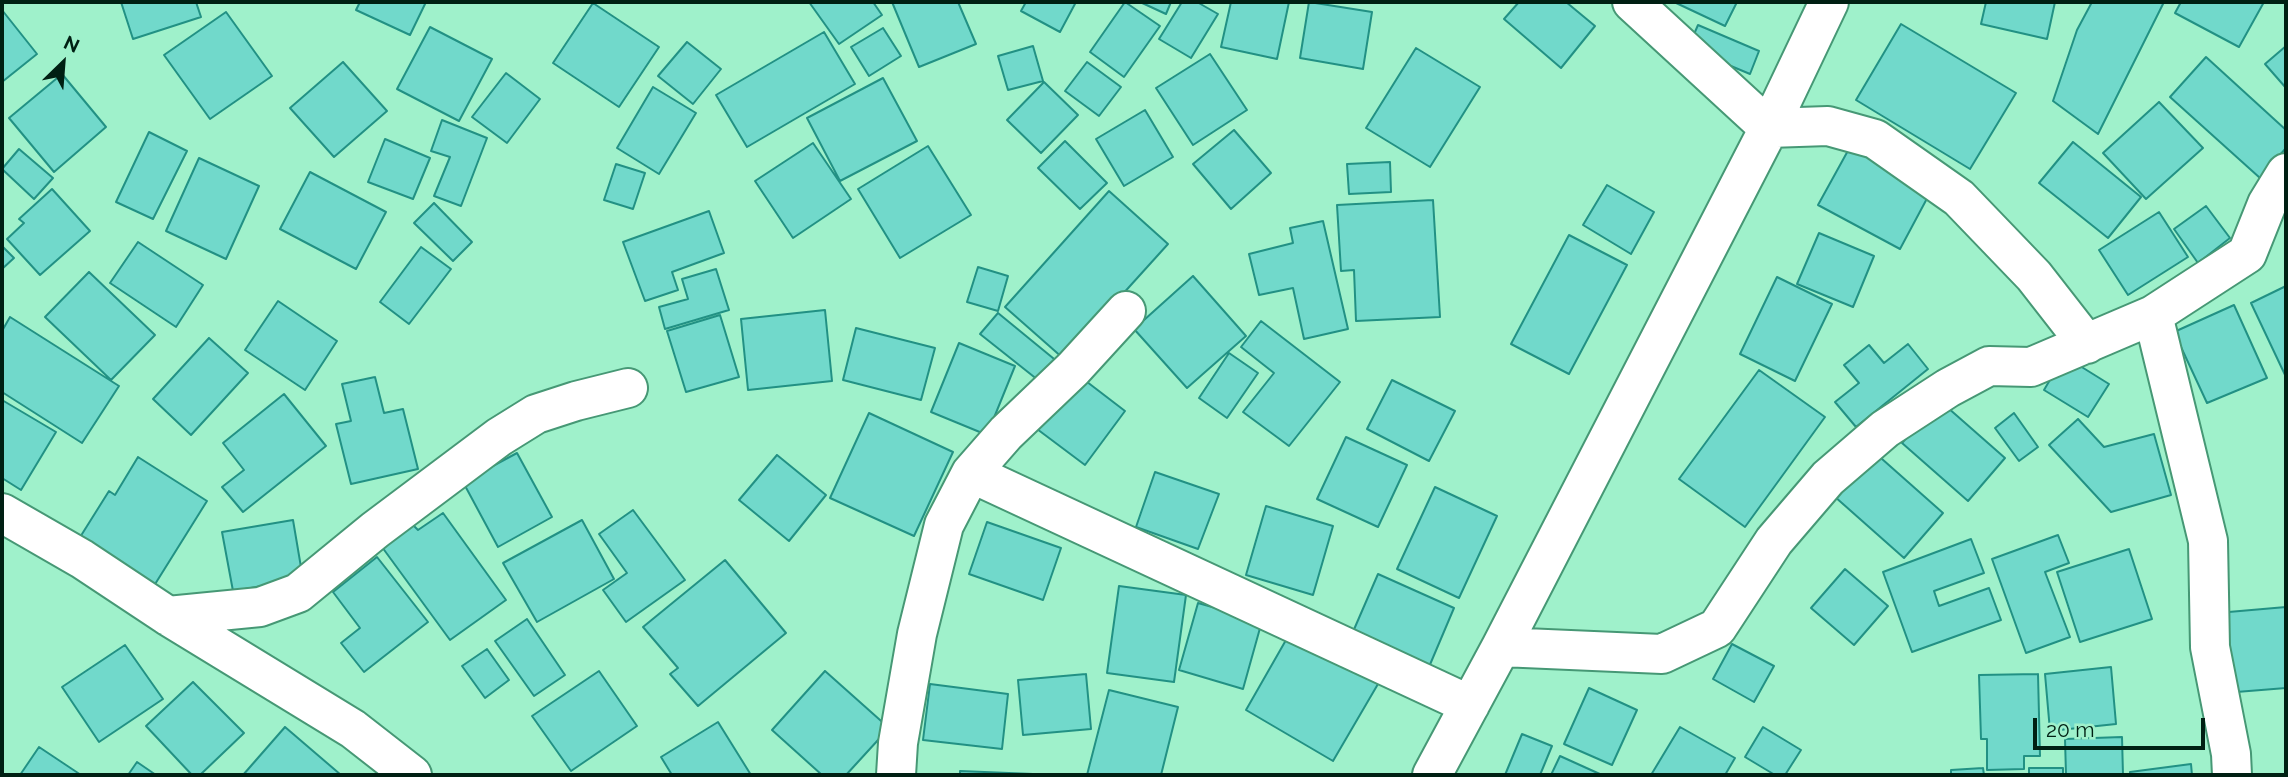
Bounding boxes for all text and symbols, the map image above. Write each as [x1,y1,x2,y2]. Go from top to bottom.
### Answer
north arrow [28,28,98,98]
text: N [61,31,83,57]
scale bar [2036,704,2208,748]
text: 20 m [2046,717,2094,742]

